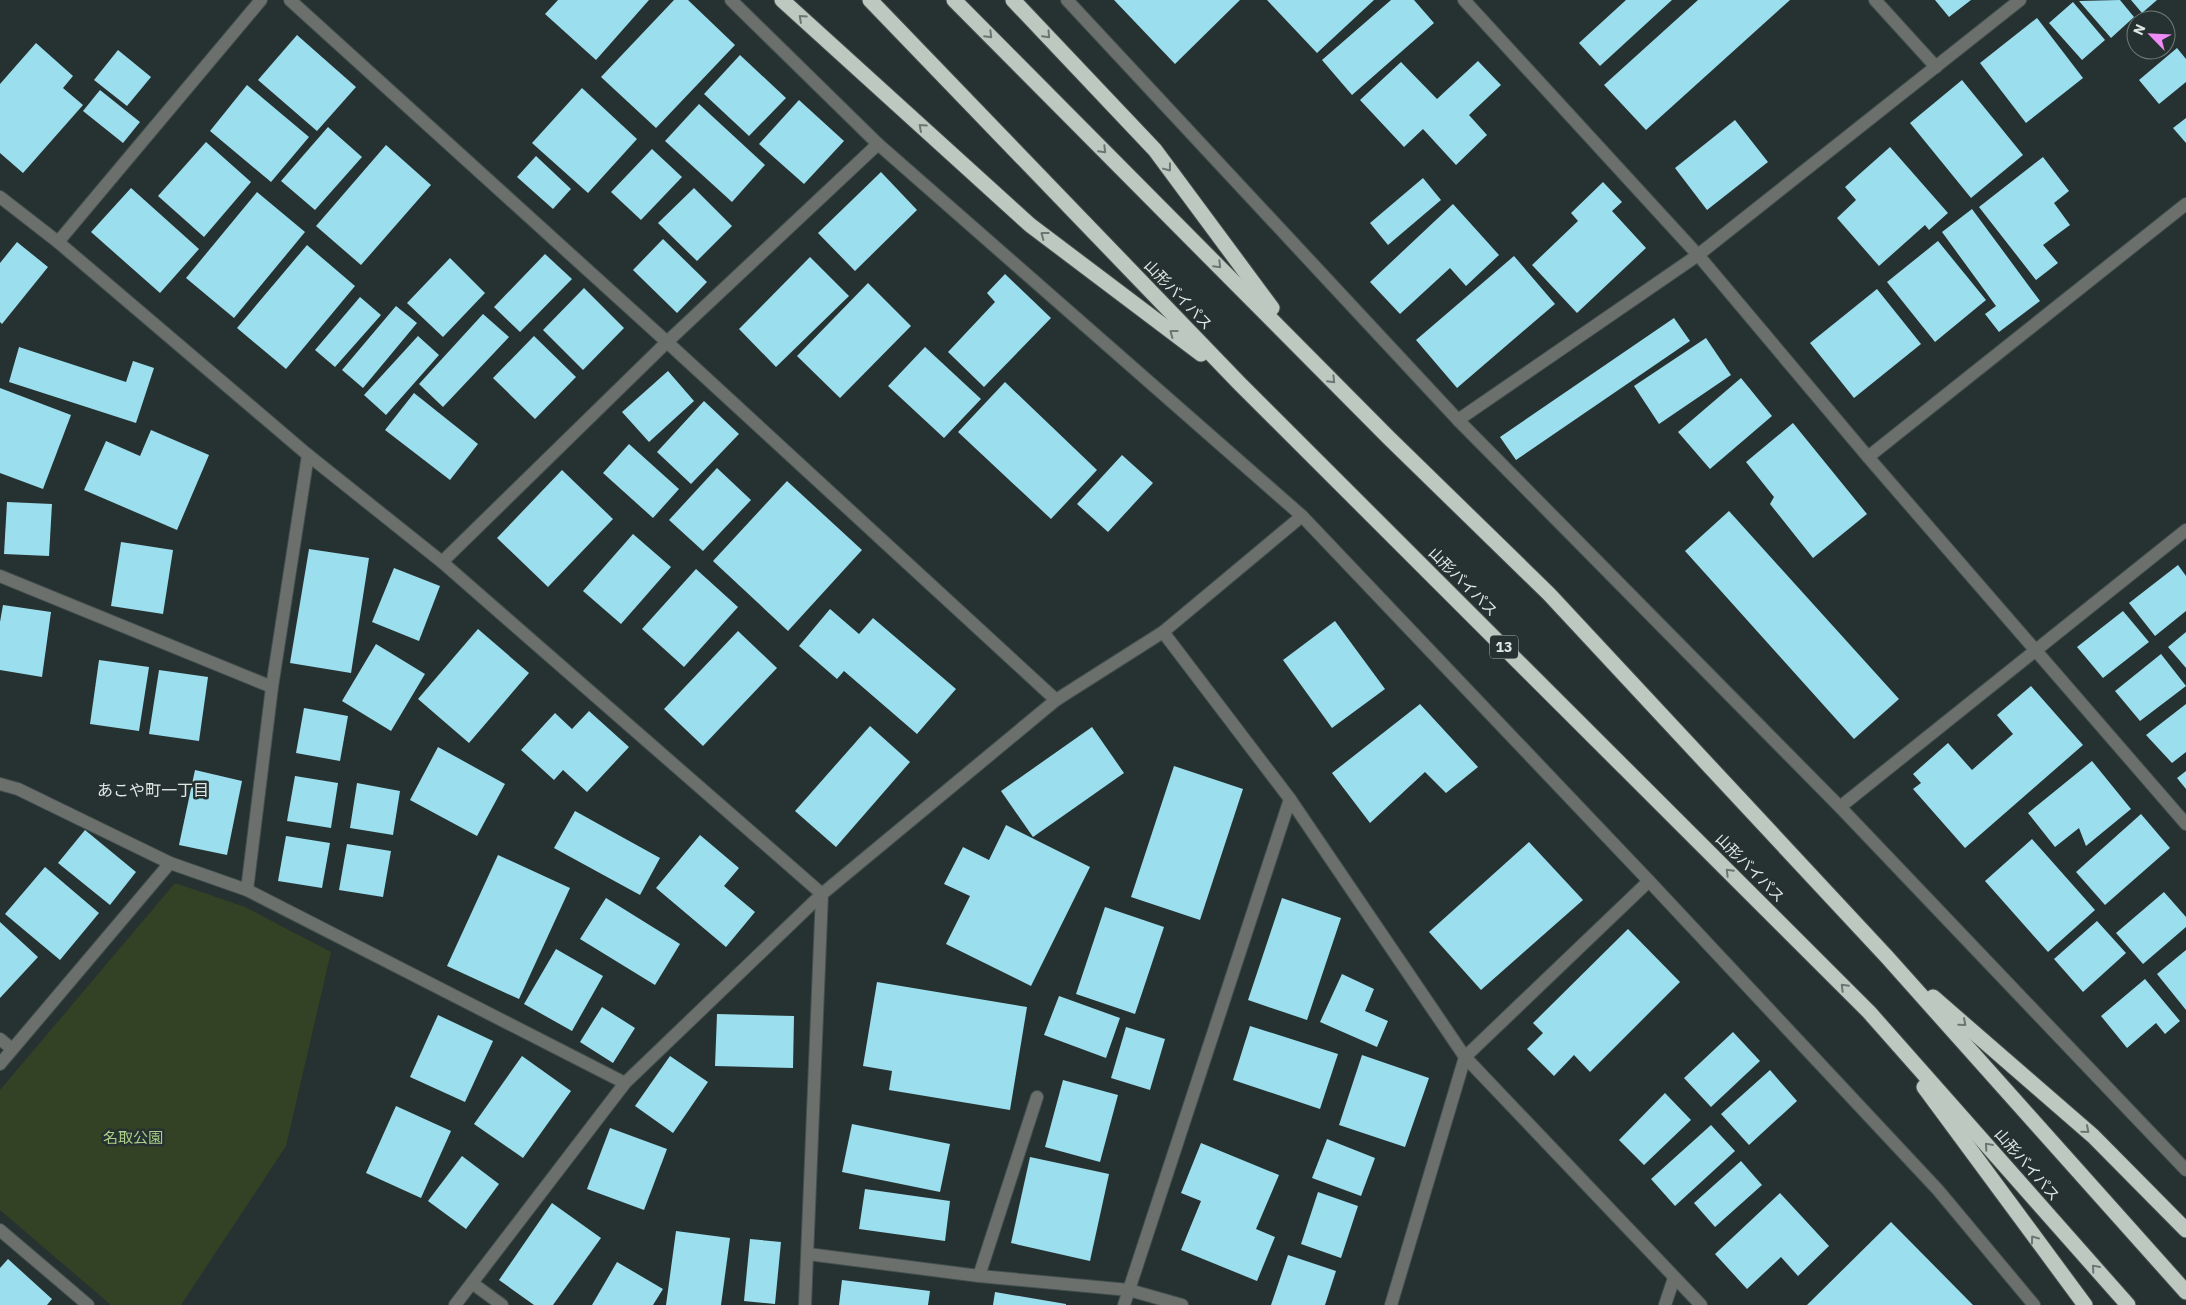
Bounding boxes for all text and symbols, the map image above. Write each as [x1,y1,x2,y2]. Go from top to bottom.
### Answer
north arrow [2126,10,2176,60]
one-way arrow [798,15,807,24]
text: N [2129,21,2149,38]
one-way arrow [983,29,992,38]
one-way arrow [1041,30,1050,39]
one-way arrow [919,124,928,133]
one-way arrow [1098,144,1107,153]
one-way arrow [1162,162,1171,172]
one-way arrow [1041,233,1050,241]
street label: 山形バイパス [1140,256,1216,334]
one-way arrow [1212,259,1221,268]
one-way arrow [1170,331,1179,339]
one-way arrow [1327,374,1336,383]
street label: 山形バイパス [1425,543,1502,620]
road number: 13 [1490,636,1518,659]
district label: あこや町一丁目 [97,780,209,800]
street label: 山形バイパス [1712,829,1789,906]
one-way arrow [1726,869,1735,878]
one-way arrow [1841,983,1850,992]
one-way arrow [1958,1017,1967,1026]
one-way arrow [2081,1124,2090,1133]
street label: 山形バイパス [1991,1125,2064,1205]
park label: 名取公園 [103,1128,163,1147]
one-way arrow [1985,1143,1994,1152]
one-way arrow [2031,1235,2041,1244]
one-way arrow [2092,1265,2101,1274]

